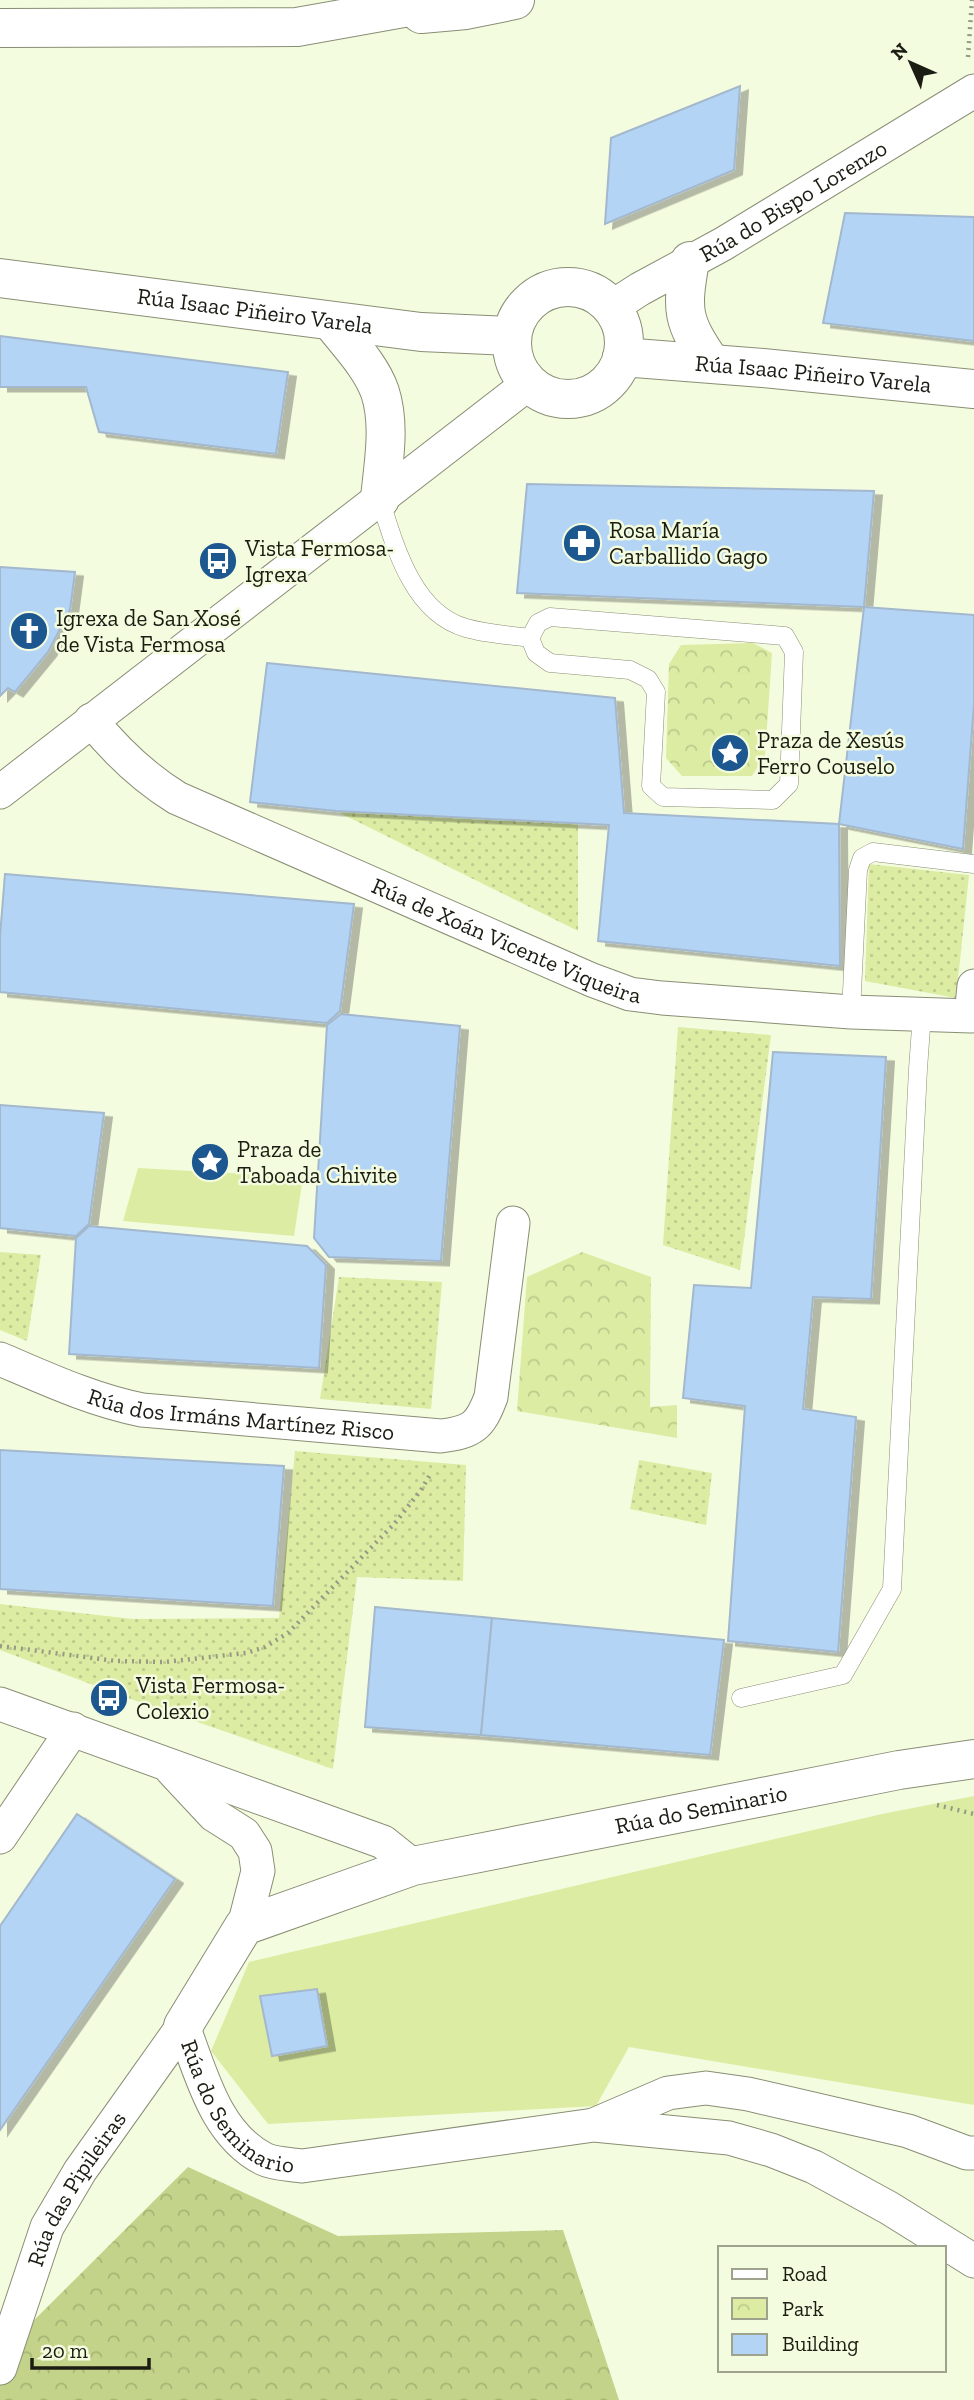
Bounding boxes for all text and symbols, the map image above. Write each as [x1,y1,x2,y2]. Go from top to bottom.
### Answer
north arrow [876,28,946,98]
text: N [886,38,913,65]
street label: Rúa do Bispo Lorenzo [695,134,892,268]
street label: Rúa Isaac Piñeiro Varela [135,282,374,340]
street label: Rúa Isaac Piñeiro Varela [694,349,933,399]
place label: Rosa María Carballido Gago [609,516,768,570]
pharmacy icon: Rosa María Carballido Gago [561,522,603,564]
place label: Vista Fermosa- Igrexa [244,534,394,588]
bus stop icon: Vista Fermosa- Igrexa [197,540,239,582]
place label: Igrexa de San Xosé de Vista Fermosa [56,604,241,658]
church icon: Igrexa de San Xosé de Vista Fermosa [8,610,50,652]
place label: Praza de Xesús Ferro Couselo [757,726,904,780]
place icon: Praza de Xesús Ferro Couselo [709,732,751,774]
street label: Rúa de Xoán Vicente Viqueira [368,871,642,1009]
place label: Praza de Taboada Chivite [237,1135,397,1189]
place icon: Praza de Taboada Chivite [189,1141,231,1183]
street label: Rúa dos Irmáns Martínez Risco [84,1382,395,1446]
place label: Vista Fermosa- Colexio [135,1671,285,1725]
bus stop icon: Vista Fermosa- Colexio [88,1677,130,1719]
street label: Rúa do Seminario [613,1778,789,1840]
street label: Rúa do Seminario [175,2036,296,2179]
street label: Rúa das Pipileiras [21,2106,132,2270]
legend [718,2246,946,2372]
text: Road [782,2261,828,2286]
text: Park [782,2296,824,2321]
scale bar [32,2326,149,2370]
text: Building [782,2331,859,2356]
text: 20 m [42,2338,88,2363]

